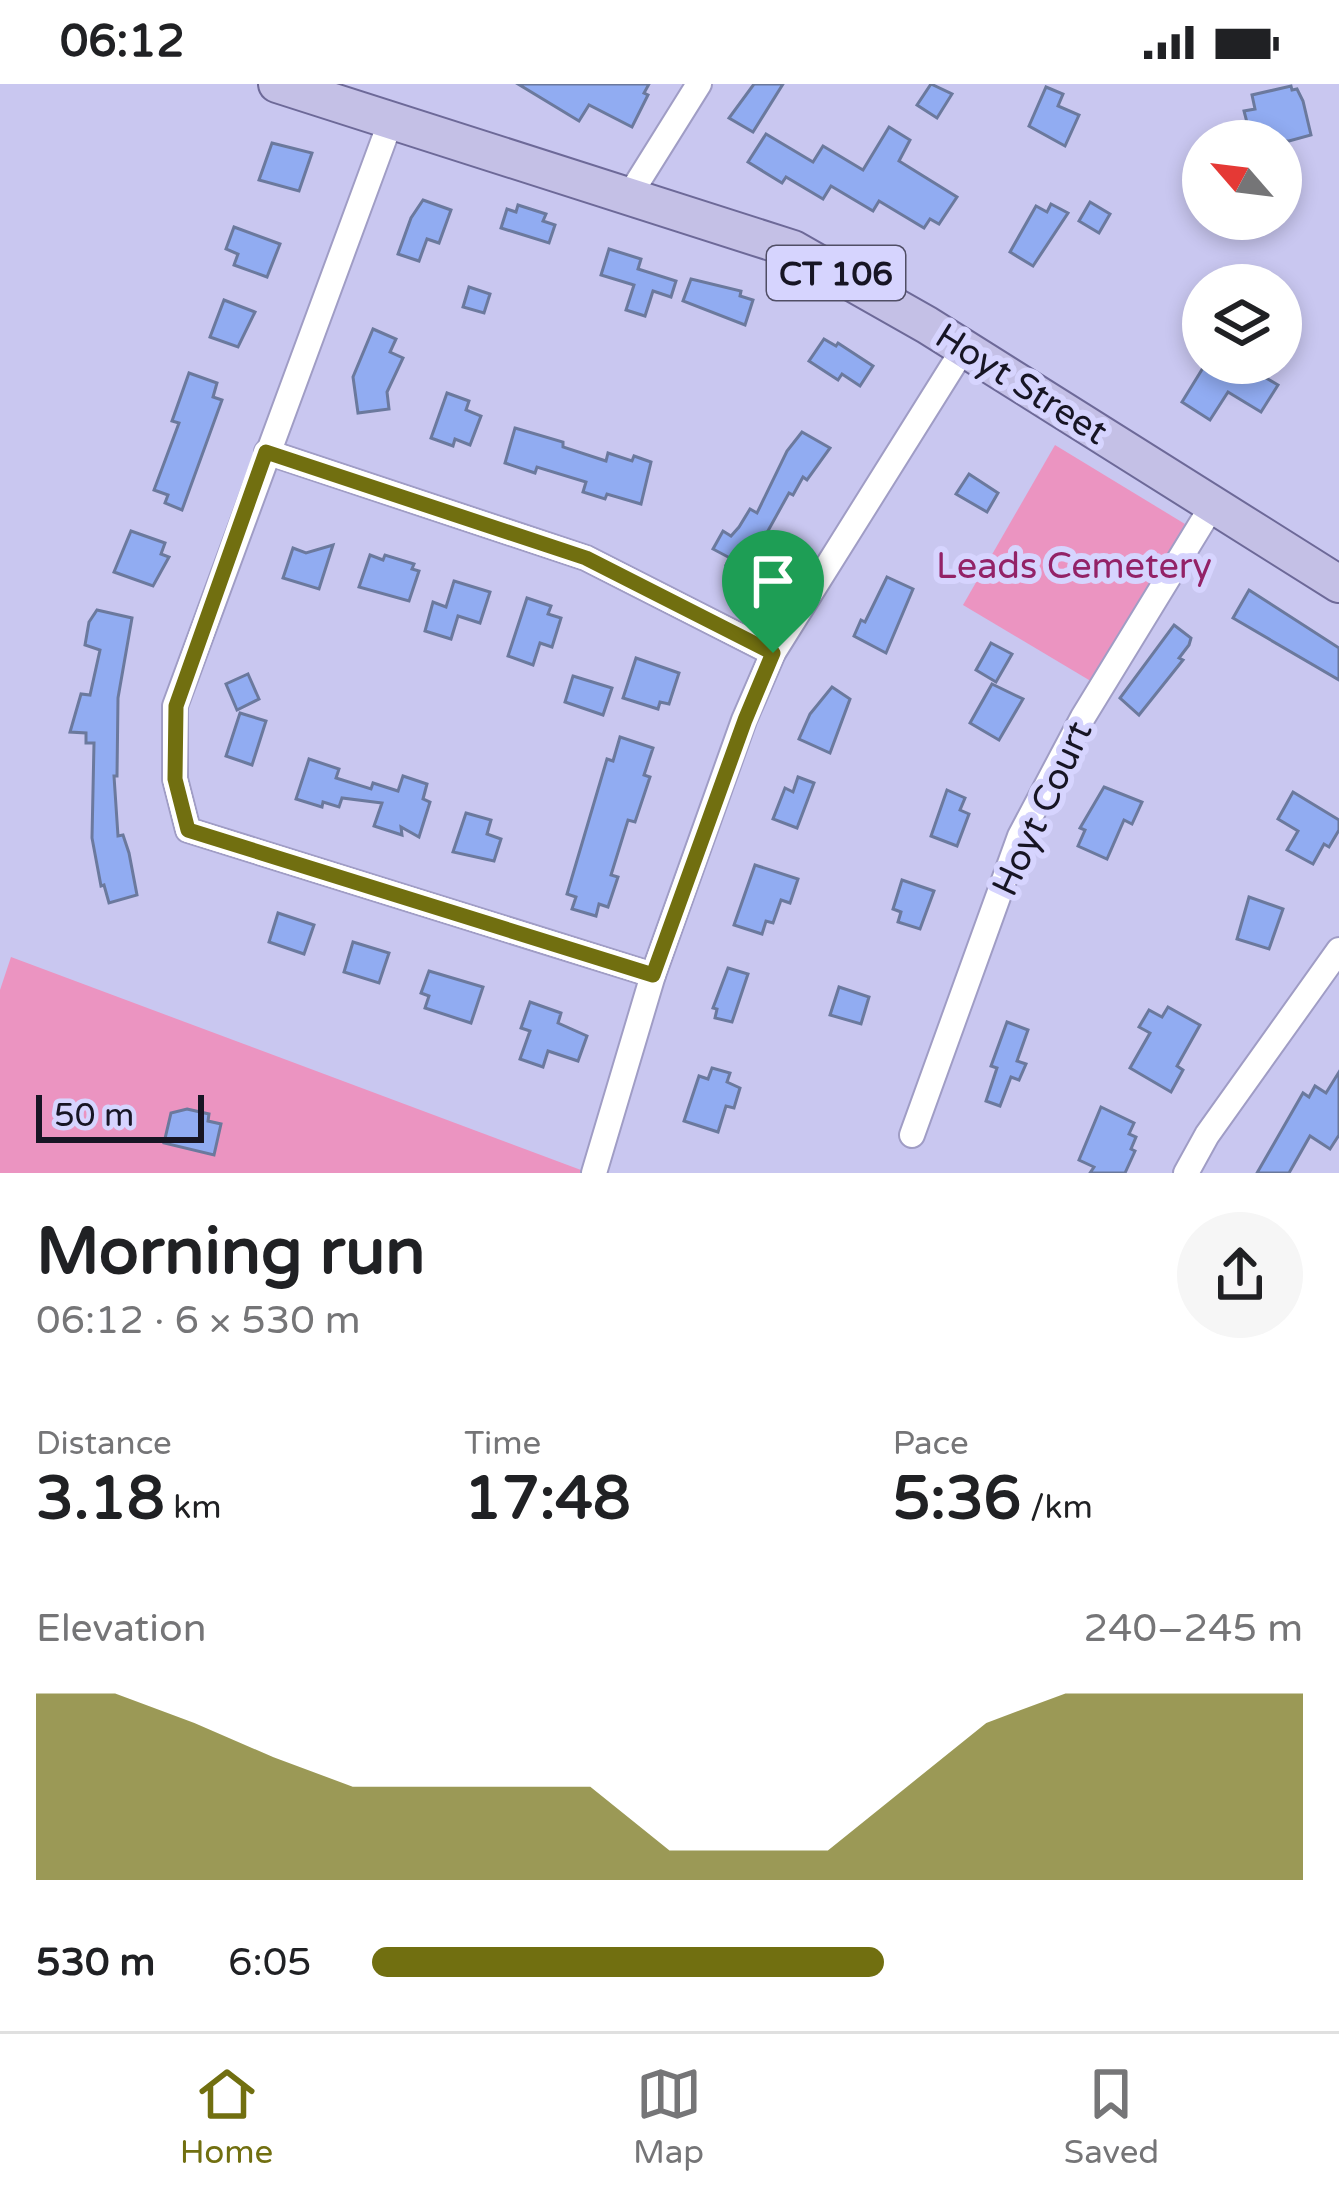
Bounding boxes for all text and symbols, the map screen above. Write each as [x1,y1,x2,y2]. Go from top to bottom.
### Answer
text: 06:12 [60,15,185,69]
north arrow [1182,120,1302,240]
map controls [1182,120,1302,384]
road number: CT 106 [767,246,905,300]
button: layers [1182,264,1302,384]
street label: Hoyt Street [927,315,1115,454]
pin [722,530,824,653]
park label: Leads Cemetery [936,545,1212,588]
icon: arrive [740,548,806,614]
street label: Hoyt Court [983,715,1101,903]
scale bar [36,1089,204,1142]
text: 50 m [54,1096,134,1135]
text: Morning run [36,1212,426,1292]
button: share [1177,1212,1303,1338]
text: 06:12 · 6 × 530 m [36,1297,361,1344]
text: Distance [36,1424,172,1463]
text: Time [464,1424,541,1463]
text: Pace [893,1424,969,1463]
text: 3.18 [36,1463,165,1535]
text: 17:48 [464,1463,631,1535]
text: 5:36 [893,1463,1021,1535]
text: km [165,1488,222,1527]
text: /km [1021,1488,1093,1527]
text: Elevation [36,1605,206,1652]
text: 240–245 m [1083,1605,1303,1652]
text: 530 m [36,1939,155,1986]
text: 6:05 [228,1939,312,1986]
tab: Home [180,2061,273,2172]
tab: Map [633,2061,704,2172]
tab: Saved [1064,2061,1159,2172]

